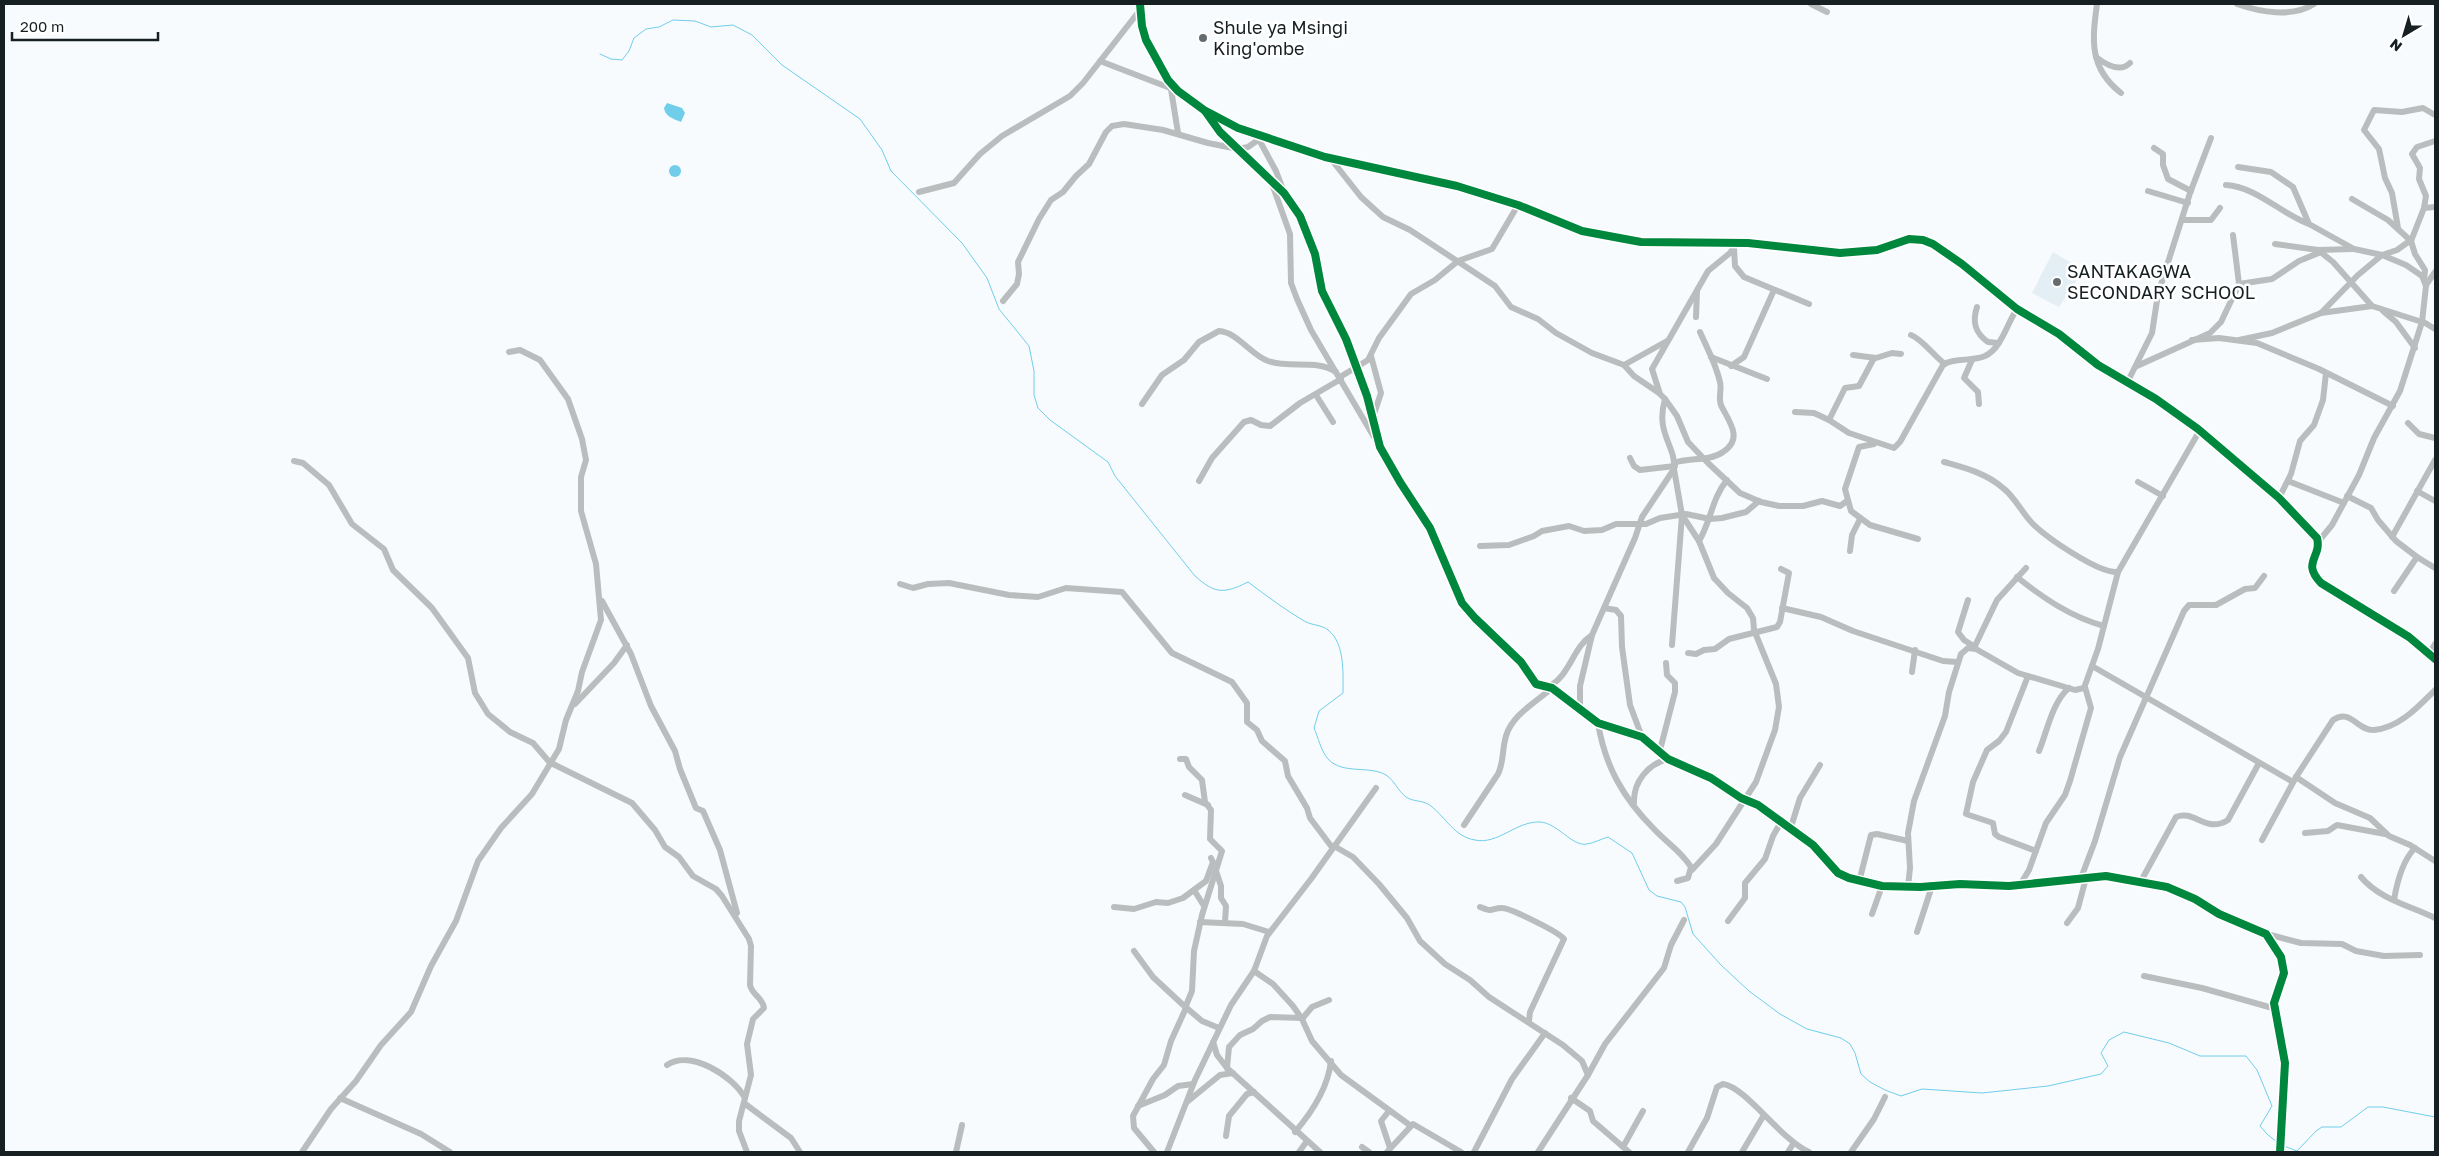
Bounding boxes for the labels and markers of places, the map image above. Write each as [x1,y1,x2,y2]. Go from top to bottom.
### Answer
place label: Shule ya Msingi King'ombe [1213,16,1348,59]
marker: Shule ya Msingi King'ombe [1197,32,1209,44]
place label: SANTAKAGWA SECONDARY SCHOOL [2067,260,2255,303]
marker: SANTAKAGWA SECONDARY SCHOOL [2051,276,2063,288]

